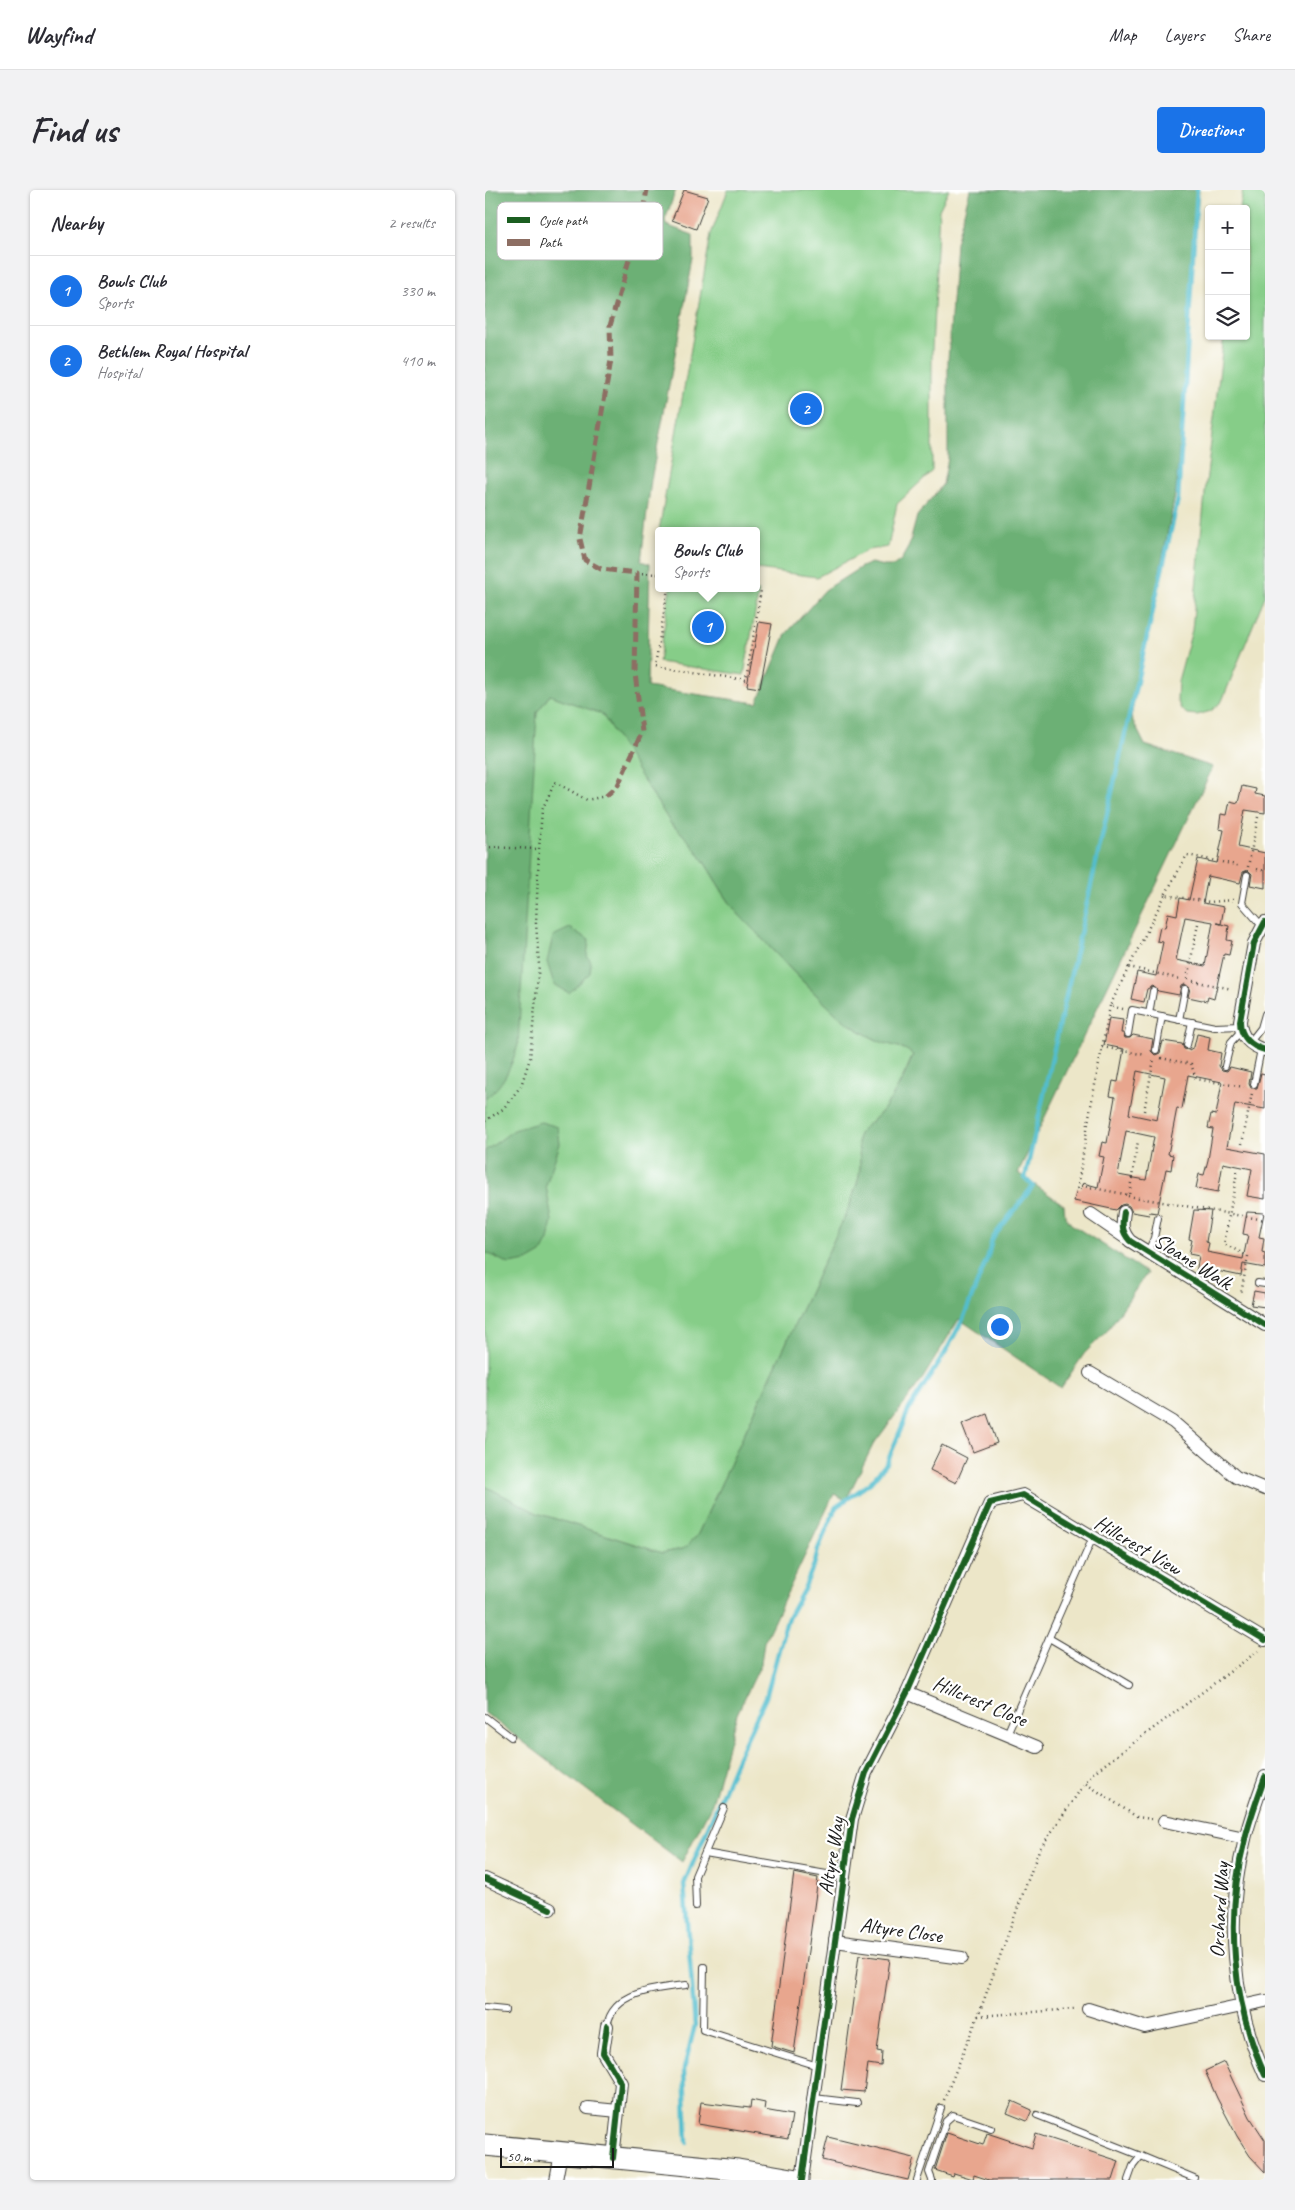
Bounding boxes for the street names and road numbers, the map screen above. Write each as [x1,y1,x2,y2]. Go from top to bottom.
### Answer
street label: Sloane Walk [1149,1227,1239,1296]
street label: Hillcrest View [1090,1509,1188,1582]
street label: Hillcrest Close [929,1670,1033,1733]
street label: Altyre Way [812,1813,850,1897]
street label: Orchard Way [1204,1860,1235,1958]
street label: Altyre Close [858,1911,945,1949]

